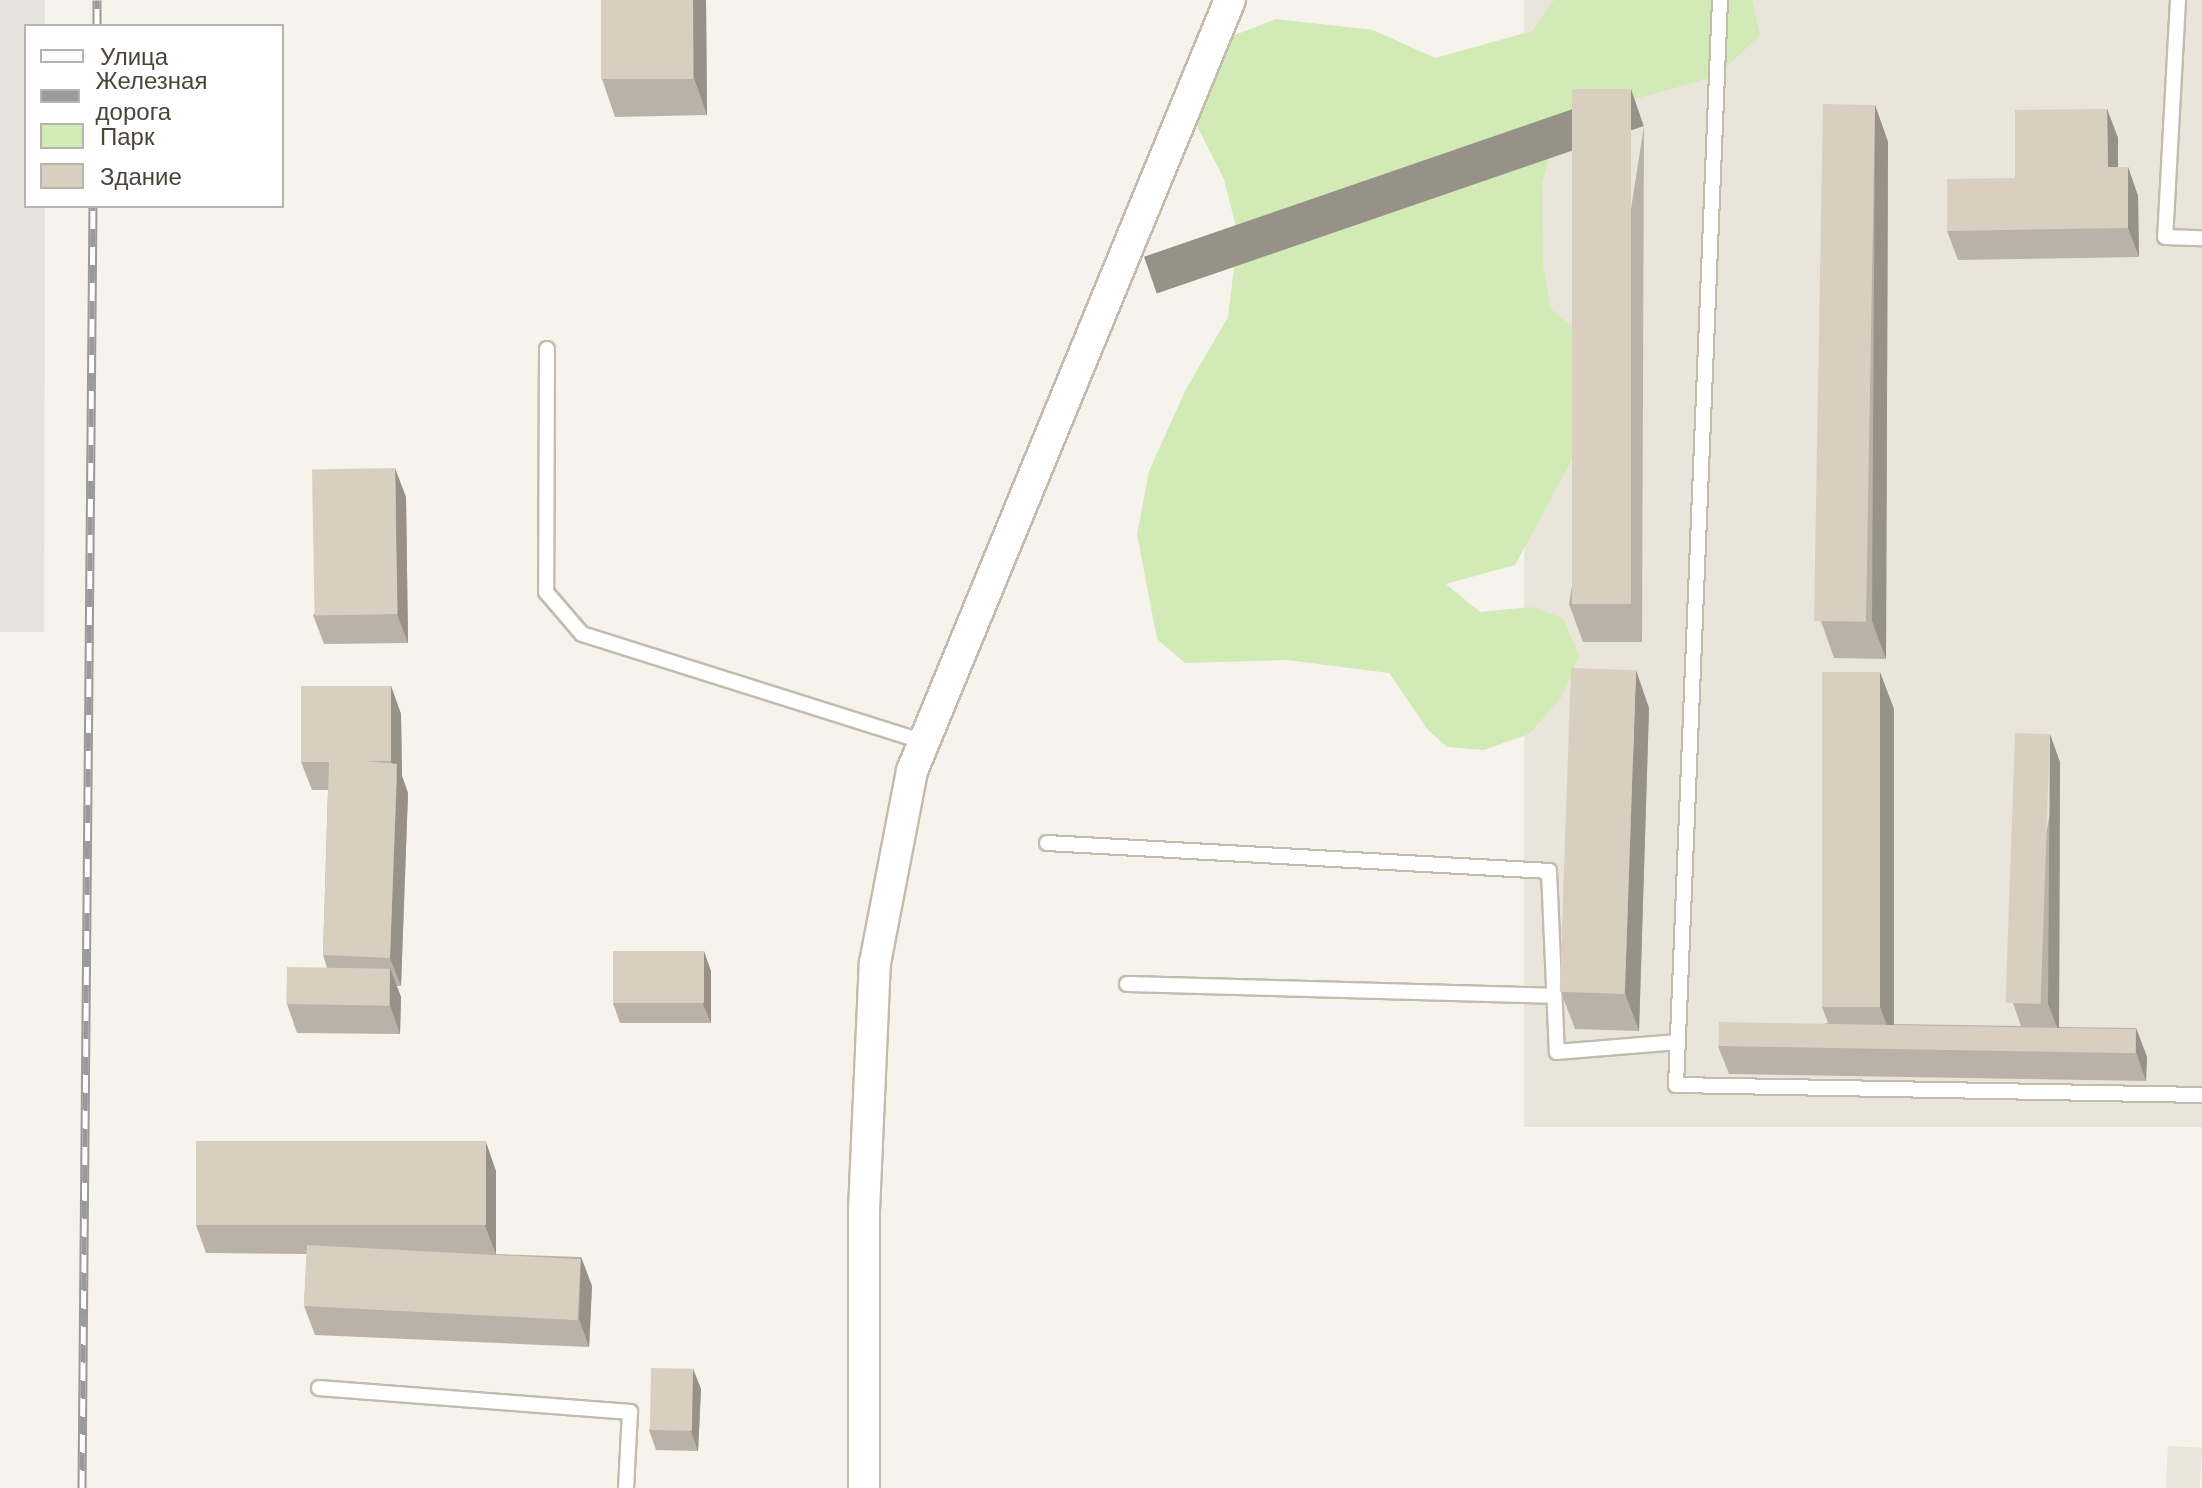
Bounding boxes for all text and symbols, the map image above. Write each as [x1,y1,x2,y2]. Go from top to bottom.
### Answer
legend [24,24,284,208]
text: Улица [100,41,168,72]
text: Железная дорога [96,65,207,127]
text: Парк [100,121,154,152]
text: Здание [100,161,182,192]

